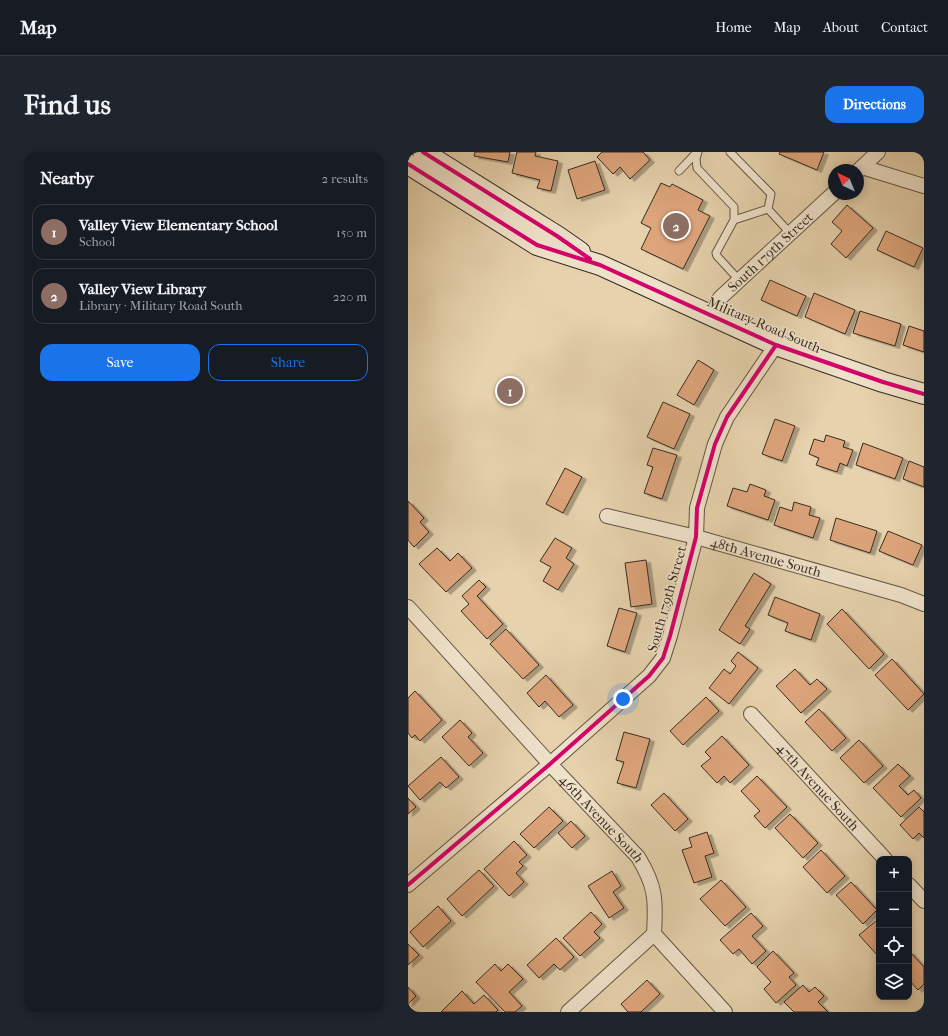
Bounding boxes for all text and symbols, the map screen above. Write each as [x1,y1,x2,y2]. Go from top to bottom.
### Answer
text: Map [20,17,56,39]
text: Home [715,19,752,36]
text: Map [774,19,801,36]
text: About [823,19,859,36]
text: Contact [881,19,928,36]
button: Directions [825,86,924,123]
text: Find us [24,88,111,121]
north arrow [828,164,864,200]
text: Nearby [40,168,94,188]
text: 2 results [322,171,368,186]
street label: South 179th Street [724,208,816,295]
pin: 2 [663,211,689,241]
text: Valley View Elementary School [79,216,278,234]
text: 1 [52,225,56,240]
text: 150 m [336,225,367,240]
text: School [79,234,115,249]
text: Valley View Library [79,280,206,298]
text: 2 [51,289,57,304]
text: 220 m [333,289,367,304]
street label: Military Road South [705,293,824,357]
text: Library · Military Road South [79,298,243,313]
button: Save [40,344,200,381]
button: Share [208,344,368,381]
pin: 1 [497,376,523,406]
street label: 48th Avenue South [708,533,823,581]
street label: South 179th Street [644,544,690,654]
your location [613,689,633,709]
street label: 47th Avenue South [773,739,863,834]
street label: 46th Avenue South [556,771,648,866]
map controls [876,856,912,1000]
button: + [876,856,912,892]
button: − [876,892,912,928]
button: locate [876,928,912,964]
button: layers [876,964,912,1000]

